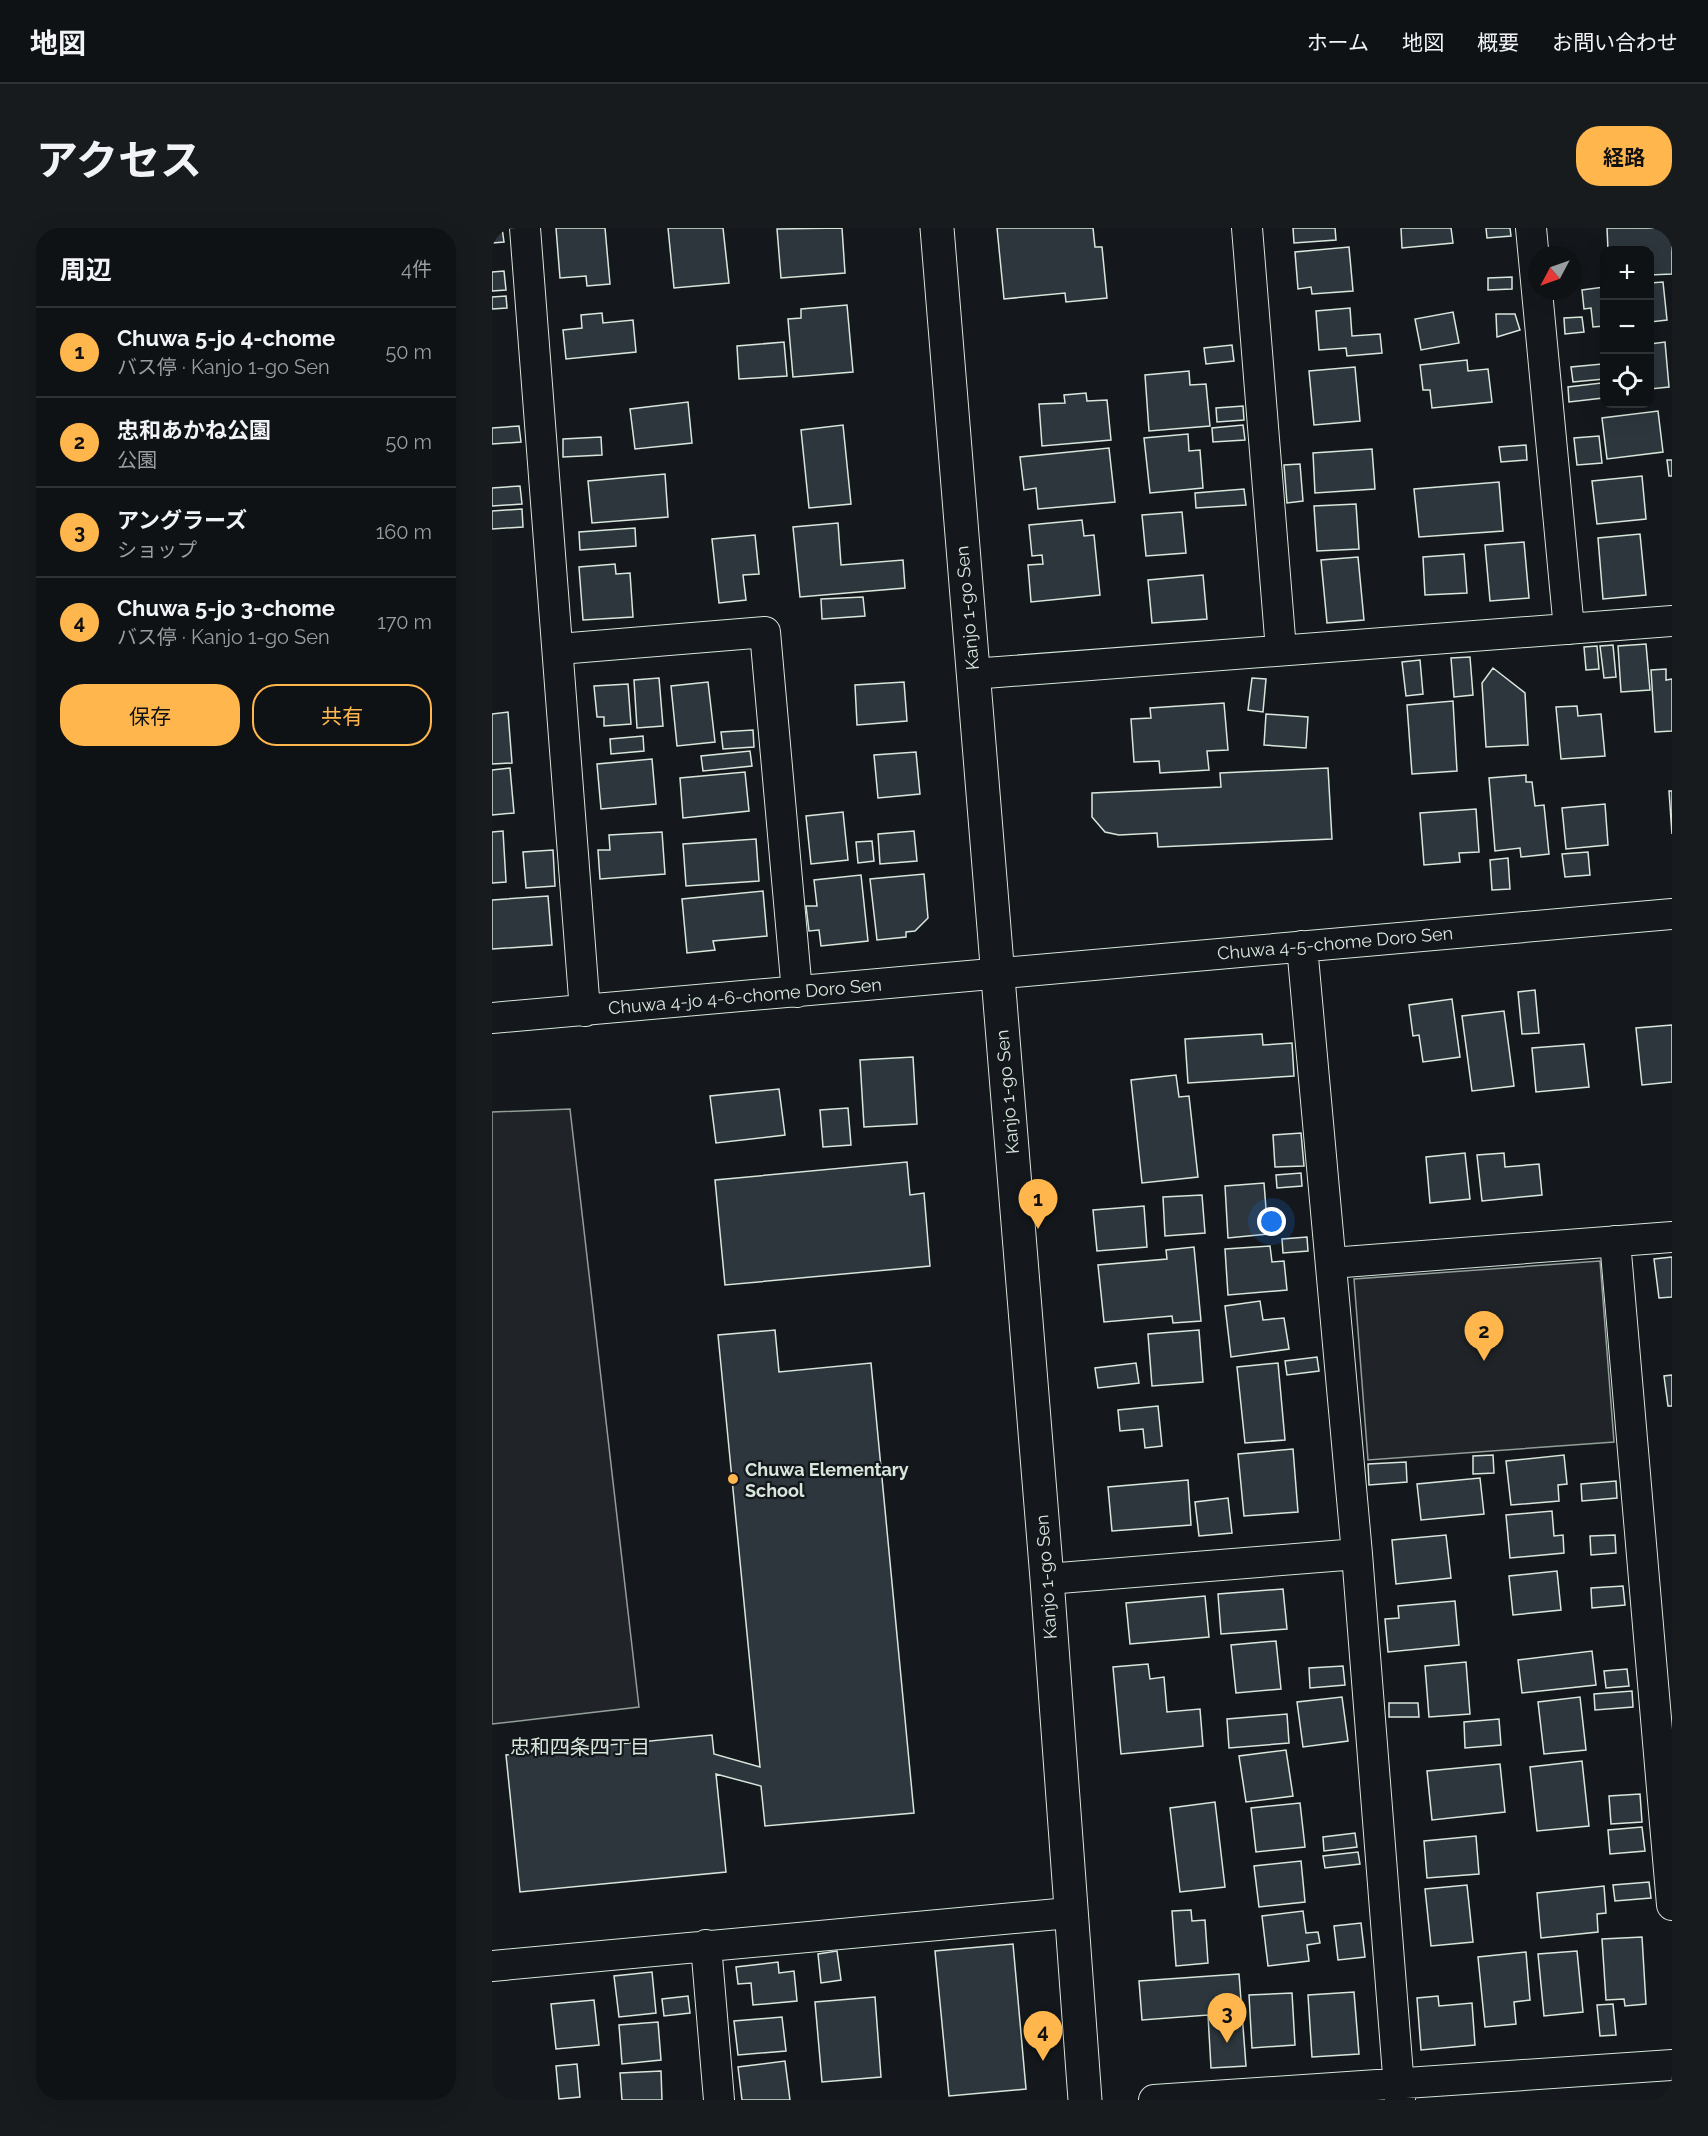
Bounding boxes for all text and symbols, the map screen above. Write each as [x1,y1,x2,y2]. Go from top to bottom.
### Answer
text: 地図 [30,27,86,60]
text: ホーム [1307,30,1369,55]
text: 地図 [1402,30,1444,55]
text: 概要 [1477,30,1519,55]
text: お問い合わせ [1552,30,1678,55]
button: 経路 [1576,126,1672,186]
text: アクセス [36,136,202,185]
north arrow [1528,246,1582,300]
map controls [1600,246,1654,408]
button: + [1600,246,1654,300]
text: 周辺 [60,255,112,285]
text: 4件 [401,257,432,281]
button: − [1600,300,1654,354]
text: Chuwa 5-jo 4-chome [117,325,335,351]
text: 1 [75,340,84,364]
text: 50 m [385,340,432,364]
button: locate [1600,354,1654,408]
text: バス停 · Kanjo 1-go Sen [117,355,330,379]
text: 忠和あかね公園 [117,417,271,443]
text: 2 [74,430,85,454]
text: 50 m [385,430,432,454]
text: 公園 [117,448,157,472]
text: アングラーズ [117,507,247,533]
text: 3 [74,520,85,544]
text: 160 m [376,520,432,544]
text: ショップ [117,538,197,562]
street label: Kanjo 1-go Sen [951,545,983,671]
text: Chuwa 5-jo 3-chome [117,595,335,621]
text: 4 [74,610,85,634]
text: 170 m [377,610,432,634]
text: バス停 · Kanjo 1-go Sen [117,625,330,649]
button: 保存 [60,684,240,746]
button: 共有 [252,684,432,746]
street label: Chuwa 4-5-chome Doro Sen [1216,922,1454,964]
street label: Chuwa 4-jo 4-6-chome Doro Sen [607,974,883,1018]
street label: Kanjo 1-go Sen [991,1029,1023,1155]
pin: 1 [1018,1180,1058,1229]
your location [1257,1207,1286,1236]
pin: 2 [1464,1312,1504,1361]
place label: Chuwa Elementary School [745,1459,909,1501]
marker: Chuwa Elementary School [726,1472,740,1486]
street label: Kanjo 1-go Sen [1031,1514,1061,1640]
district label: 忠和四条四丁目 [510,1735,650,1759]
pin: 3 [1208,1994,1246,2043]
pin: 4 [1024,2012,1062,2061]

